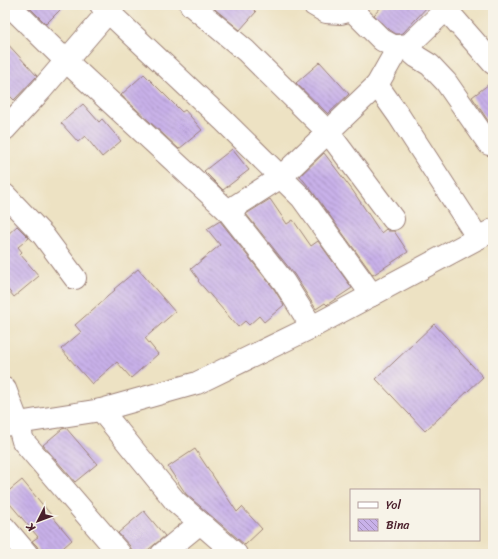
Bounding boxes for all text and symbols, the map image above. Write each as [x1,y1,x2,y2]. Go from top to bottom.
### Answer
legend [350,489,480,541]
text: Yol [386,494,401,516]
north arrow [18,501,58,541]
text: Bina [386,514,410,536]
text: K [21,518,41,537]

